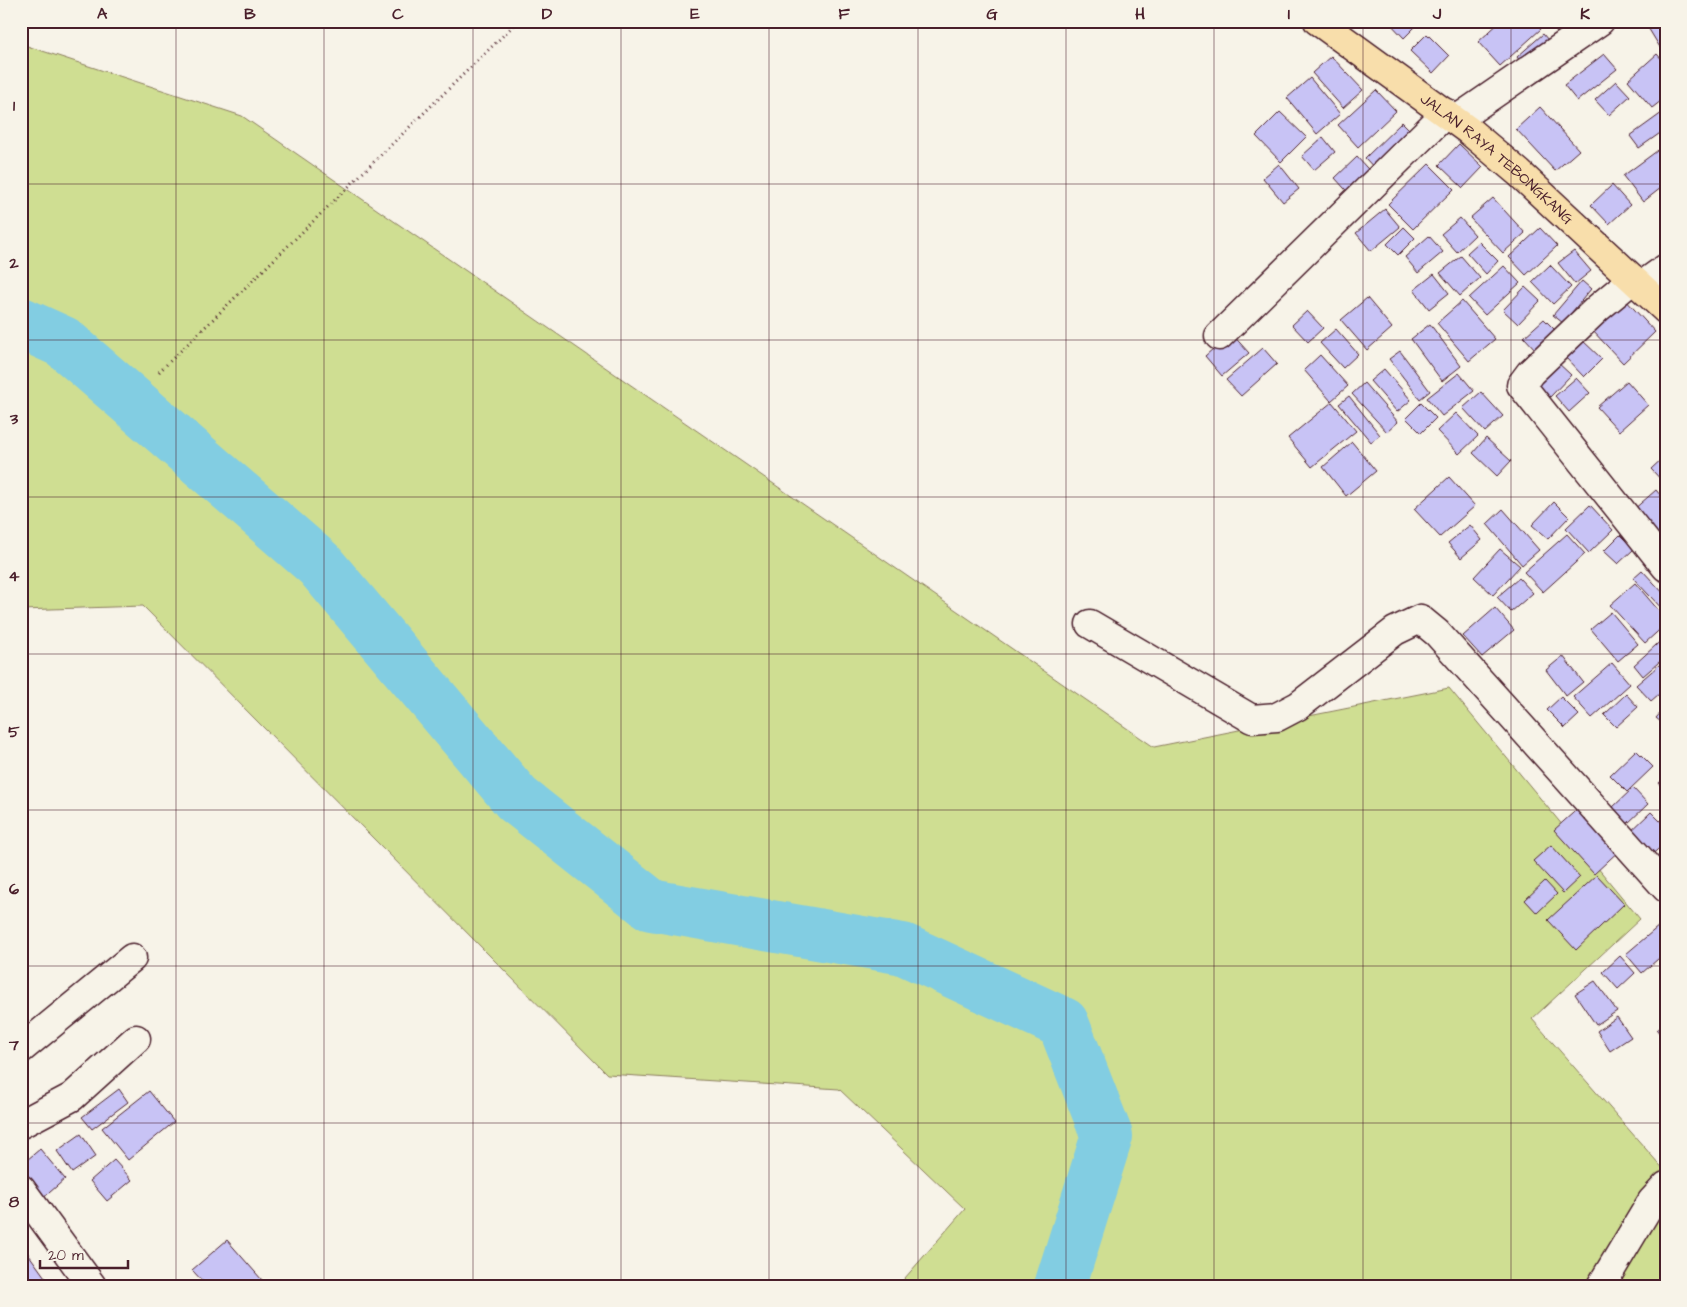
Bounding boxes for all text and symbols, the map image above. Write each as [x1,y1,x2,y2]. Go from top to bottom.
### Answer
text: A [97,3,108,25]
text: B [244,3,256,25]
text: C [392,3,404,25]
text: D [542,3,553,25]
text: E [690,3,700,25]
text: F [838,3,850,25]
text: G [986,3,998,25]
text: H [1135,3,1145,25]
text: I [1288,3,1290,25]
text: J [1432,3,1442,25]
text: K [1580,3,1590,25]
street label: JALAN RAYA TEBONGKANG [1416,88,1579,229]
text: 1 [13,95,16,117]
text: 2 [8,252,19,274]
text: 3 [9,408,19,430]
text: 4 [9,565,20,587]
text: 5 [8,721,20,743]
text: 6 [9,878,19,900]
text: 7 [8,1034,19,1056]
text: 8 [9,1191,20,1213]
scale bar [40,1237,128,1269]
text: 20 m [48,1245,84,1266]

